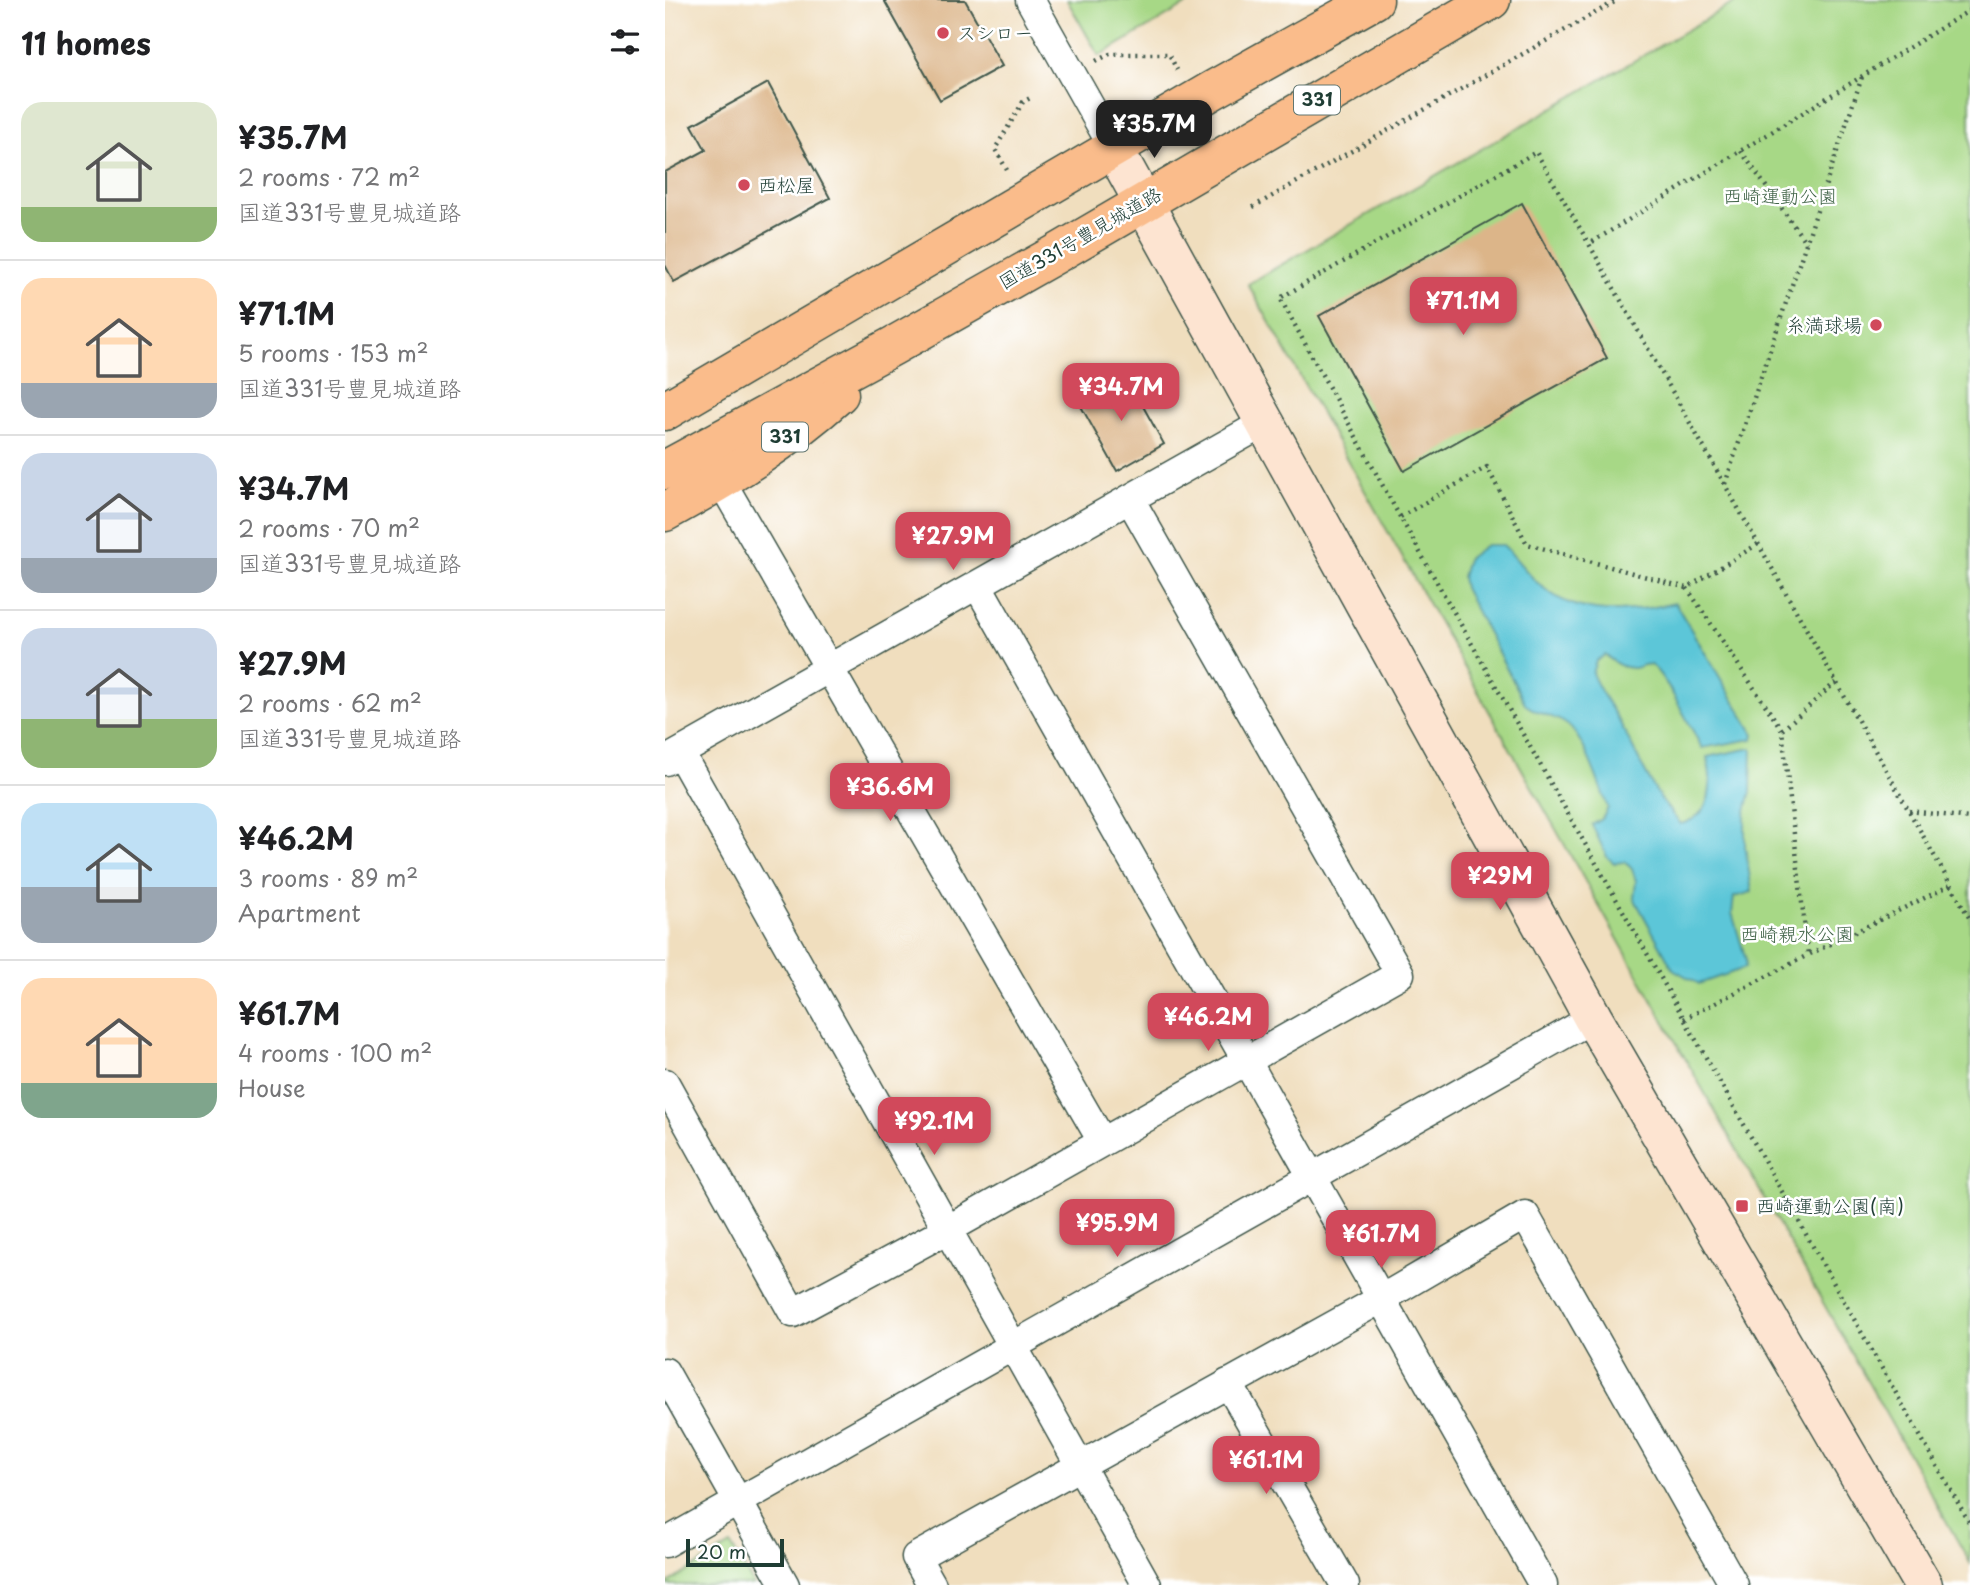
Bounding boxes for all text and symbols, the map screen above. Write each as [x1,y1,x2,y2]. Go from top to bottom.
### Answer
place label: スシロー [957,18,1033,46]
text: 11 homes [21,20,151,65]
icon: filters [606,23,644,61]
marker: スシロー [935,25,951,41]
road number: 331 [1294,86,1340,114]
pin: ¥35.7M [1097,100,1211,160]
text: ¥35.7M [1112,105,1196,140]
text: ¥35.7M [238,114,348,159]
icon: home [77,130,161,214]
text: 2 rooms · 72 m² [238,159,420,194]
place label: 西松屋 [758,170,815,198]
marker: 西松屋 [736,177,752,193]
street label: 国道331号豊見城道路 [993,179,1166,295]
park label: 西崎運動公園 [1723,181,1837,209]
text: 国道331号豊見城道路 [238,194,461,229]
pin: ¥71.1M [1406,278,1520,337]
text: ¥71.1M [1426,282,1500,317]
text: ¥71.1M [238,290,335,335]
icon: home [77,306,161,390]
place label: 糸満球場 [1786,310,1862,338]
marker: 糸満球場 [1868,317,1884,333]
text: 5 rooms · 153 m² [238,335,429,370]
pin: ¥34.7M [1064,364,1178,423]
text: ¥34.7M [1078,368,1164,403]
text: 国道331号豊見城道路 [238,370,461,405]
road number: 331 [762,422,808,452]
text: ¥34.7M [238,465,349,510]
icon: home [77,481,161,565]
text: 2 rooms · 70 m² [238,510,420,545]
pin: ¥27.9M [896,512,1010,572]
text: ¥27.9M [911,517,995,552]
text: 国道331号豊見城道路 [238,545,461,580]
text: ¥27.9M [238,640,347,685]
icon: home [77,656,161,740]
text: 2 rooms · 62 m² [238,685,422,720]
text: 国道331号豊見城道路 [238,720,461,755]
pin: ¥36.6M [833,764,947,823]
text: ¥36.6M [846,768,934,803]
text: ¥46.2M [238,815,354,860]
icon: home [77,831,161,915]
pin: ¥29M [1459,852,1541,912]
text: ¥29M [1467,857,1533,892]
text: 3 rooms · 89 m² [238,860,418,895]
text: Apartment [238,895,361,930]
park label: 西崎親水公園 [1740,919,1854,947]
text: ¥61.7M [238,990,340,1035]
pin: ¥46.2M [1151,993,1265,1053]
text: ¥46.2M [1164,998,1252,1033]
icon: home [77,1006,161,1090]
text: 4 rooms · 100 m² [238,1035,432,1070]
text: House [238,1070,305,1105]
pin: ¥92.1M [877,1098,991,1157]
text: ¥92.1M [894,1102,974,1137]
place label: 西崎運動公園(南) [1756,1191,1904,1219]
marker: 西崎運動公園(南) [1734,1198,1750,1214]
pin: ¥95.9M [1060,1200,1174,1259]
text: ¥95.9M [1075,1204,1159,1239]
pin: ¥61.7M [1324,1210,1438,1270]
text: ¥61.7M [1342,1215,1420,1250]
pin: ¥61.1M [1209,1436,1323,1496]
text: ¥61.1M [1229,1441,1303,1476]
scale bar [686,1536,784,1568]
text: 20 m [697,1537,746,1565]

